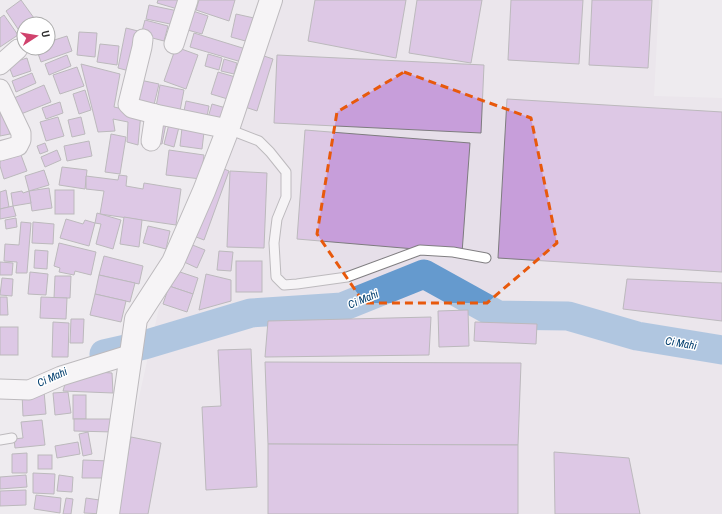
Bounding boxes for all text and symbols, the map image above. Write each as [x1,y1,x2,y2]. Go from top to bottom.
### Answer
north arrow [16,16,56,56]
text: U [38,29,53,39]
water label: Ci Mahi [346,286,381,311]
water label: Ci Mahi [664,333,698,353]
water label: Ci Mahi [35,364,70,390]

